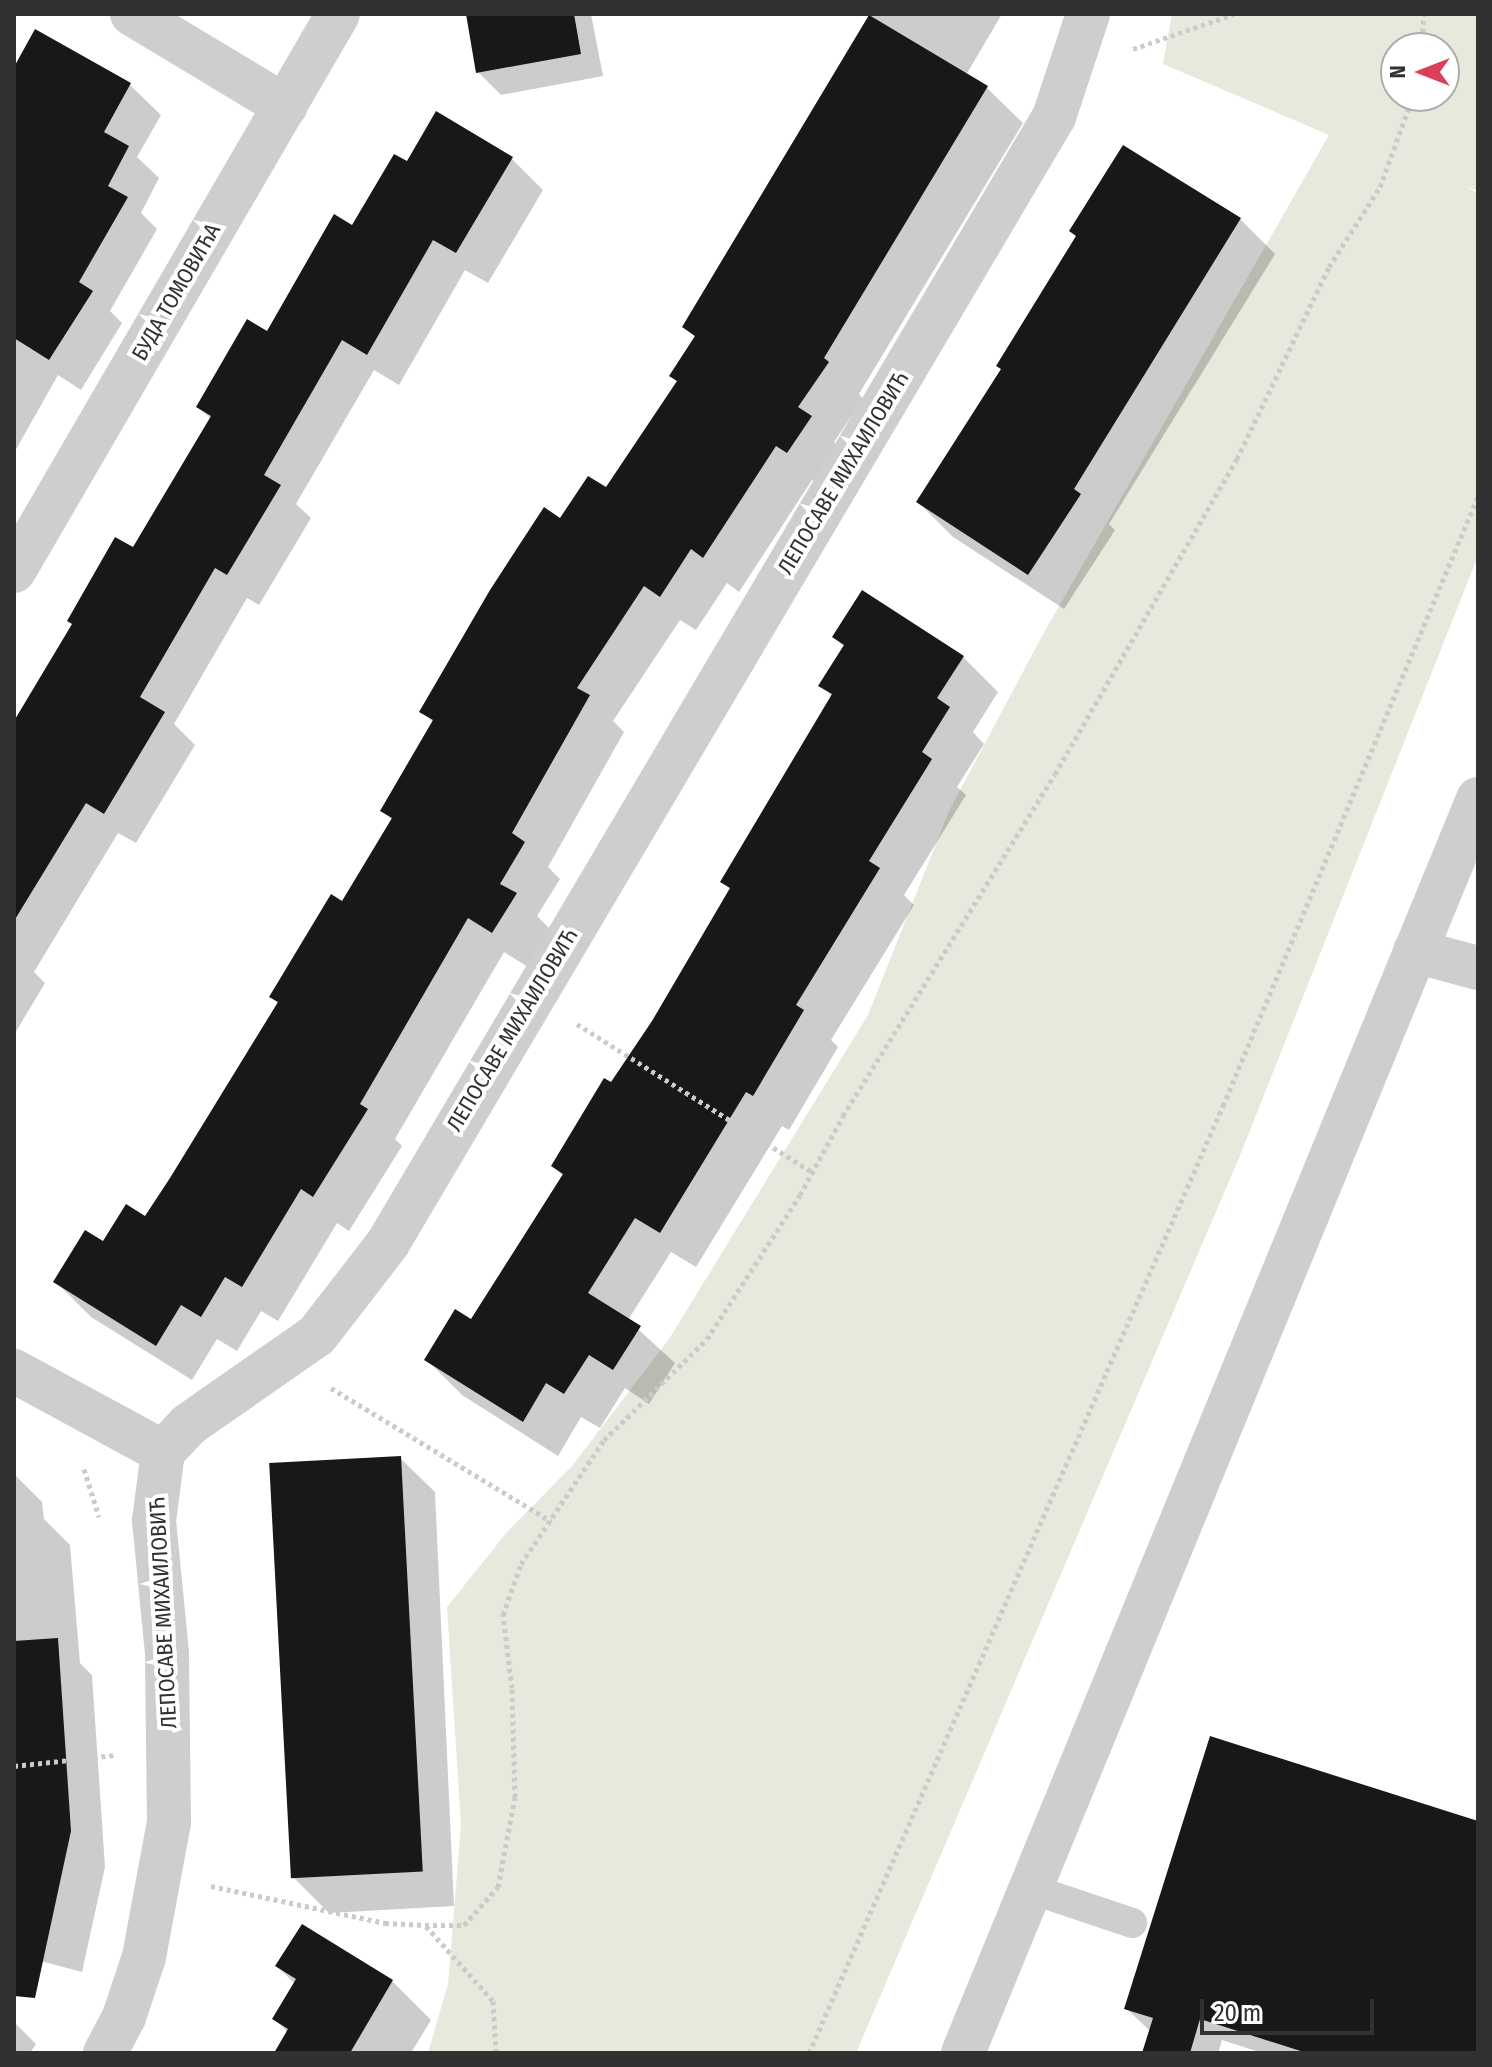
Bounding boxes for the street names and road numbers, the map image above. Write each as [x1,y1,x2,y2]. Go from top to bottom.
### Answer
street label: БУДА ТОМОВИЋА [126,219,226,365]
street label: ЛЕПОСАВЕ МИХАИЛОВИЋ [772,367,914,579]
street label: ЛЕПОСАВЕ МИХАИЛОВИЋ [441,924,583,1136]
street label: ЛЕПОСАВЕ МИХАИЛОВИЋ [144,1497,182,1729]

